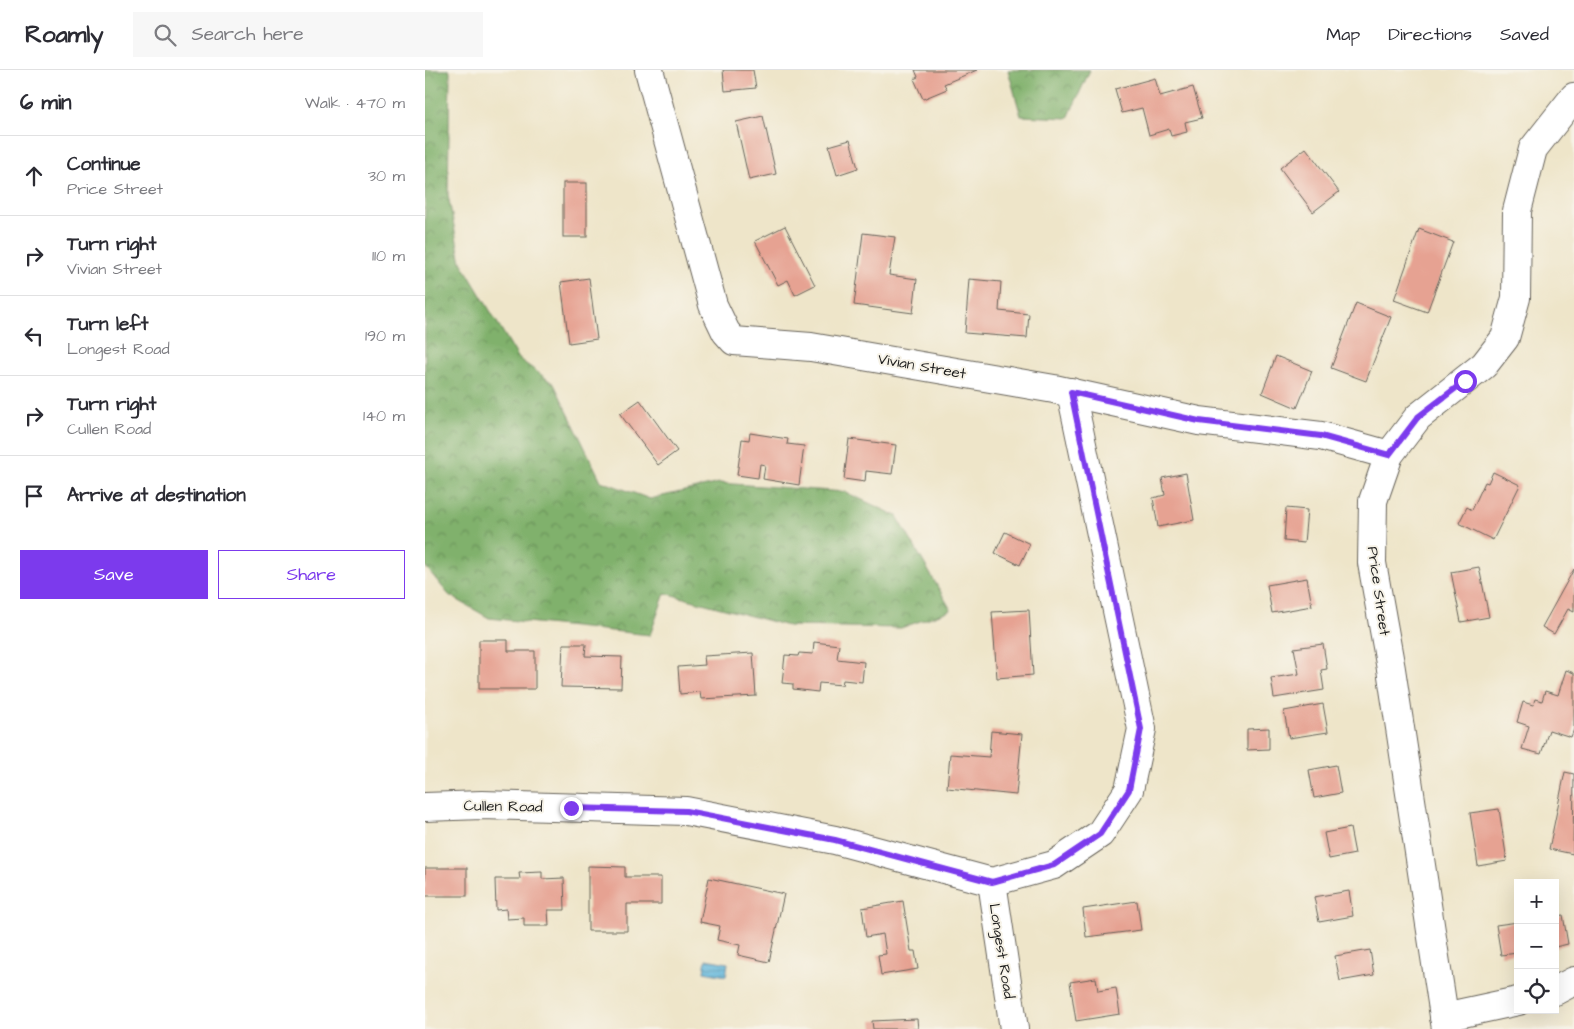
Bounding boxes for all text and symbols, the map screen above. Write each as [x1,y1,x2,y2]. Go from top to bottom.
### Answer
search box [133,12,483,57]
text: Roamly [25,18,103,52]
icon: search [151,21,179,49]
text: Search here [191,21,304,48]
text: Map [1326,22,1360,47]
text: Directions [1388,22,1472,47]
text: Saved [1500,22,1549,47]
text: 6 min [20,88,72,117]
text: Walk · 470 m [305,92,405,114]
text: Continue [67,151,141,178]
icon: ahead [20,162,48,190]
text: 30 m [368,165,405,187]
text: Price Street [67,178,163,200]
text: Turn right [67,231,156,258]
icon: right [20,242,48,270]
text: 110 m [372,245,405,267]
text: Vivian Street [67,258,162,280]
text: Turn left [67,311,148,338]
icon: left [20,322,48,350]
text: 190 m [365,325,405,347]
text: Longest Road [67,338,170,360]
street label: Vivian Street [876,348,968,385]
route start [1454,370,1477,393]
text: Turn right [67,391,156,418]
icon: right [20,402,48,430]
text: 140 m [363,405,405,427]
text: Cullen Road [67,418,151,440]
icon: arrive [20,482,48,510]
text: Arrive at destination [67,482,246,509]
street label: Price Street [1362,545,1395,637]
button: Save [20,550,208,599]
button: Share [218,550,405,599]
street label: Cullen Road [463,795,543,818]
route end [560,797,583,820]
map controls [1514,879,1559,1014]
button: + [1514,879,1559,924]
street label: Longest Road [983,902,1019,1001]
button: − [1514,924,1559,969]
button: locate [1514,969,1559,1014]

